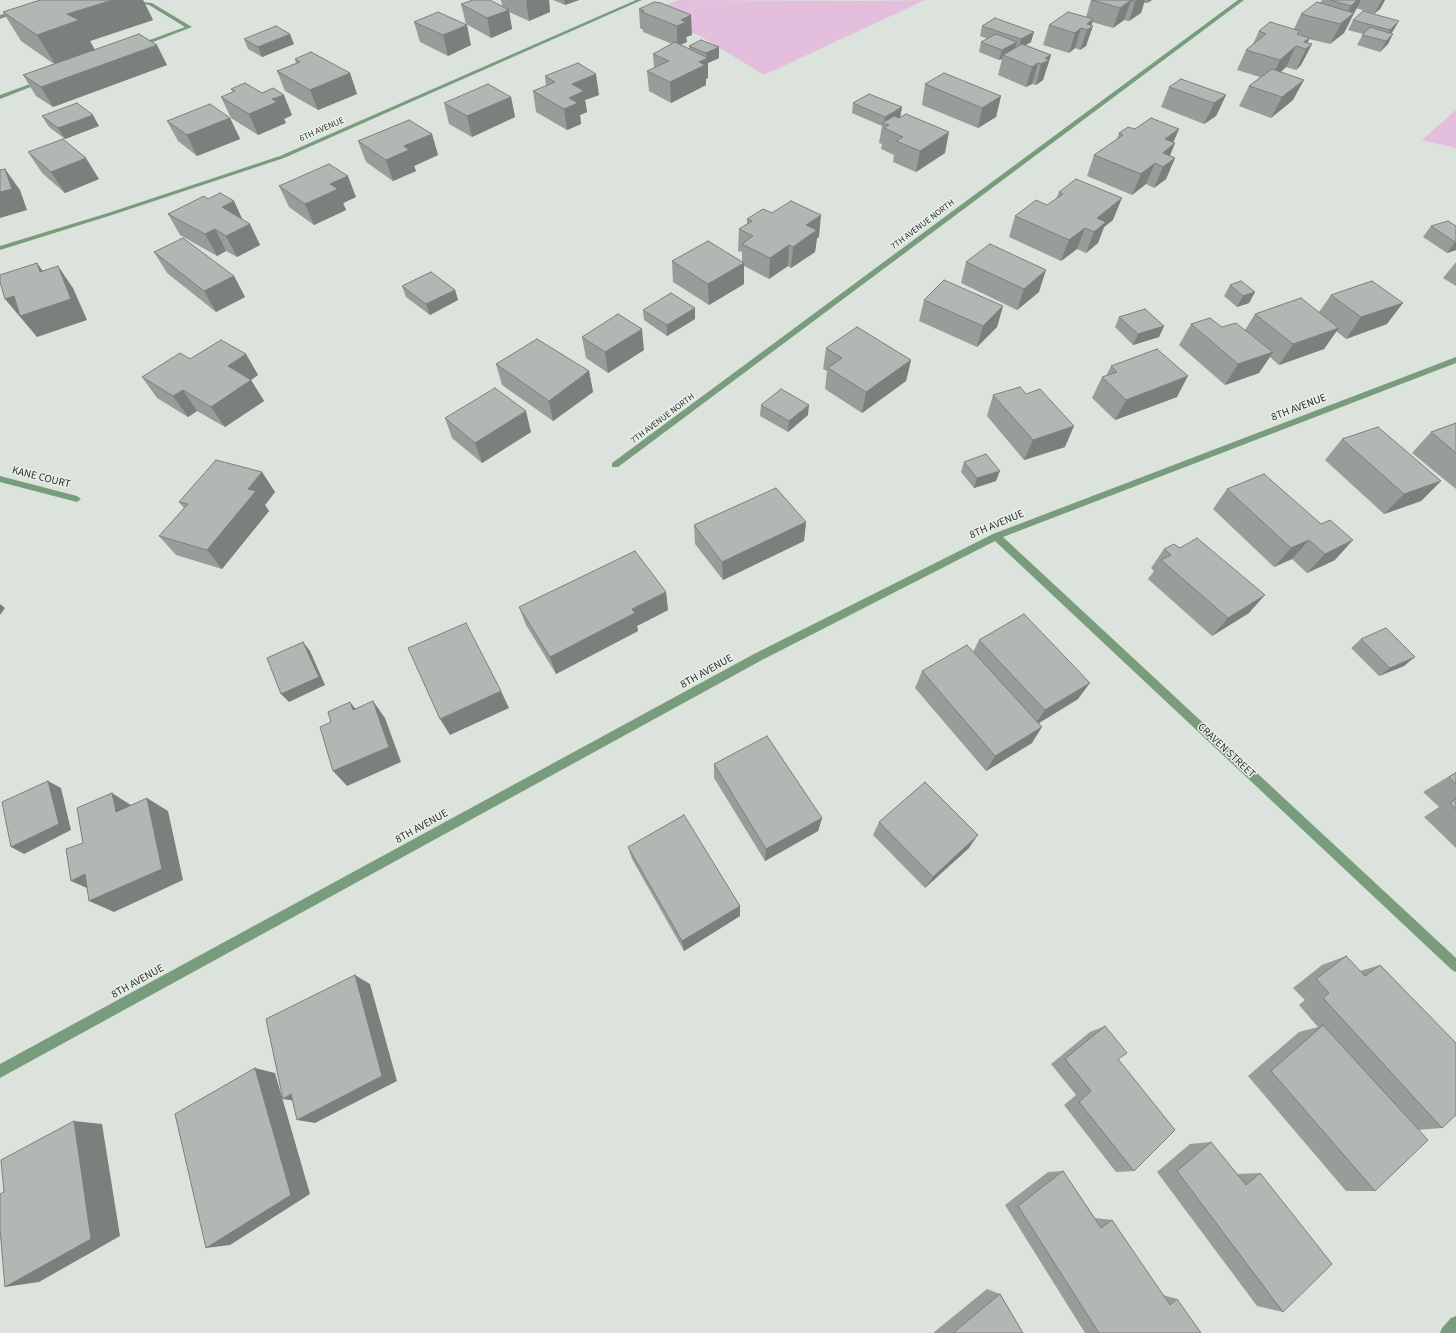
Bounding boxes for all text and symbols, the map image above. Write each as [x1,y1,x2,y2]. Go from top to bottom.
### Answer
street label: 6TH AVENUE [298,115,346,145]
street label: 7TH AVENUE NORTH [889,198,957,252]
street label: 8TH AVENUE [1270,391,1328,425]
street label: 7TH AVENUE NORTH [629,392,697,446]
street label: KANE COURT [10,464,72,492]
street label: 8TH AVENUE [968,508,1026,542]
street label: 8TH AVENUE [678,652,736,692]
street label: CRAVEN STREET [1194,721,1258,781]
street label: 8TH AVENUE [393,807,451,847]
street label: 8TH AVENUE [109,962,167,1002]

